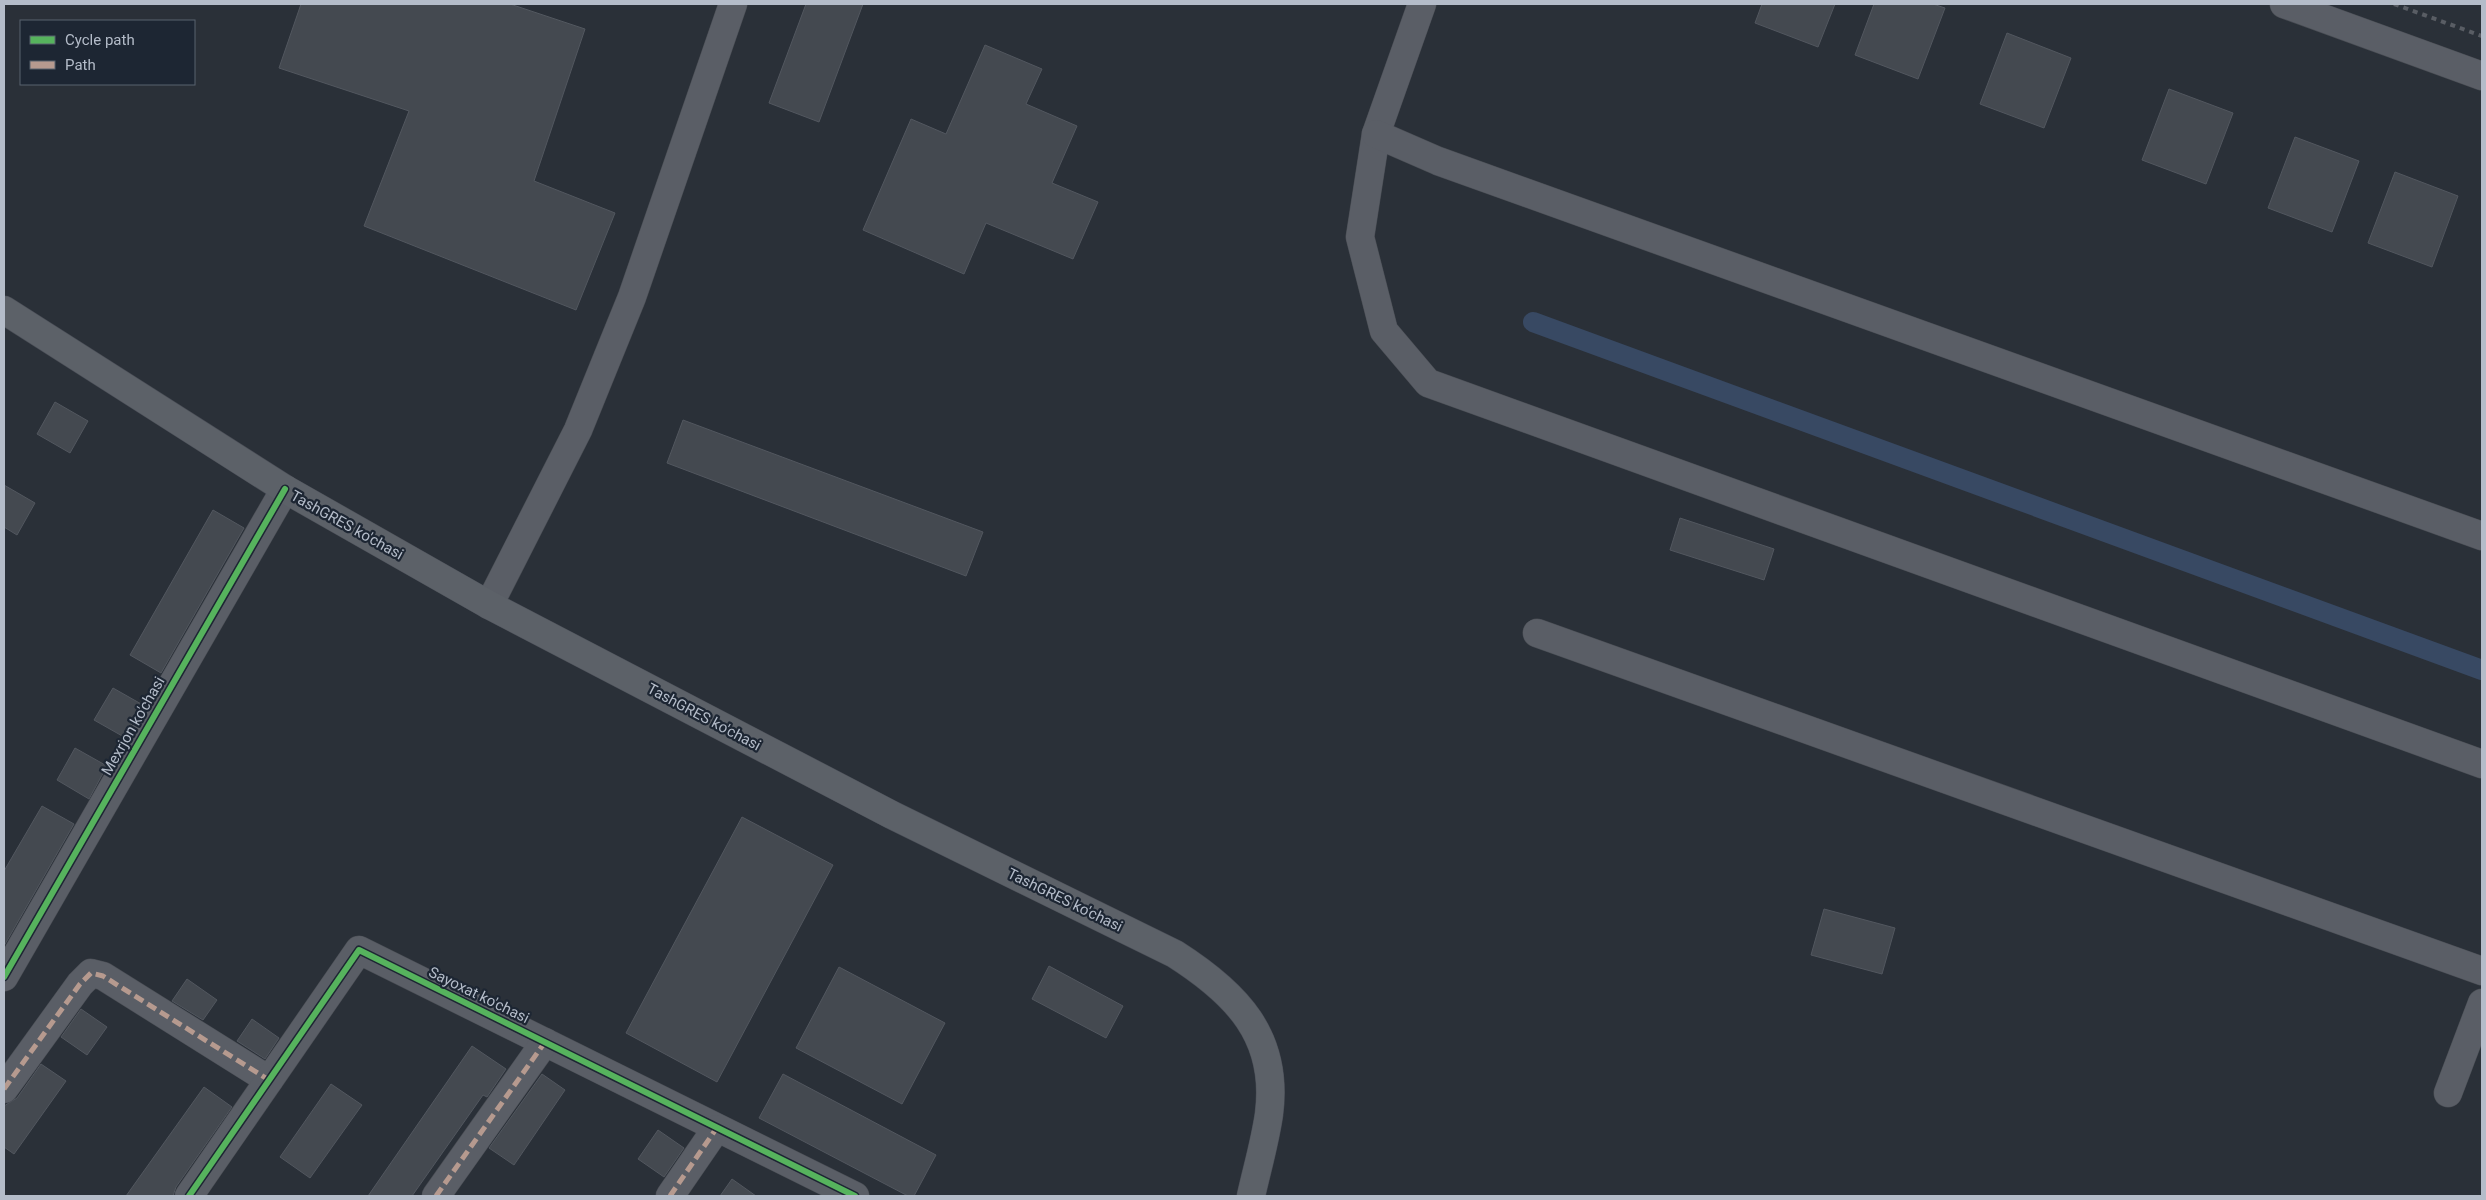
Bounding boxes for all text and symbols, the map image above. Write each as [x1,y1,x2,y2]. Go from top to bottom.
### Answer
legend [20,20,195,85]
text: Cycle path [65,31,135,49]
text: Path [65,56,96,74]
street label: TashGRES ko'chasi [288,487,406,563]
street label: Mexrjon ko'chasi [98,674,168,778]
street label: TashGRES ko'chasi [644,679,764,755]
street label: TashGRES ko'chasi [1004,864,1126,936]
street label: Sayoxat ko'chasi [426,963,532,1027]

